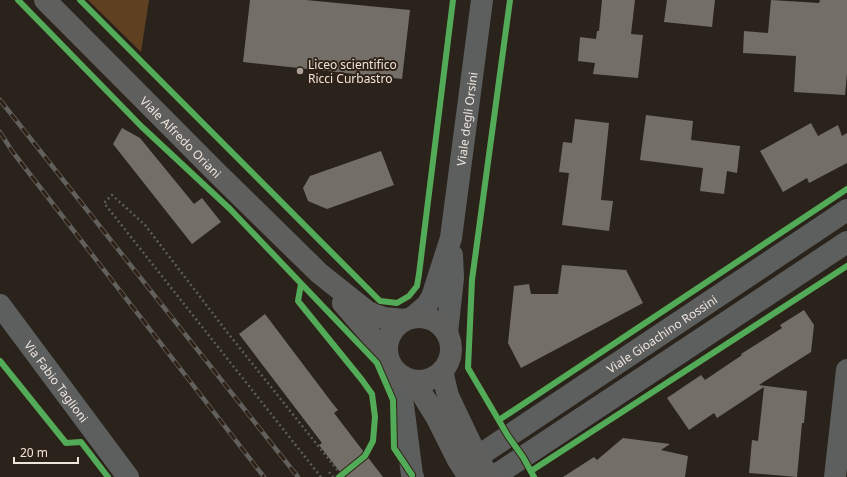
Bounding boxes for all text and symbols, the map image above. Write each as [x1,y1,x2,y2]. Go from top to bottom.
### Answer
place label: Liceo scientifico Ricci Curbastro [308,56,397,87]
marker: Liceo scientifico Ricci Curbastro [295,66,305,76]
street label: Viale degli Orsini [452,71,481,167]
street label: Viale Alfredo Oriani [137,92,225,182]
street label: Viale Gioachino Rossini [603,291,720,377]
street label: Via Fabio Taglioni [21,337,93,426]
scale bar [14,439,78,465]
text: 20 m [20,444,48,461]

